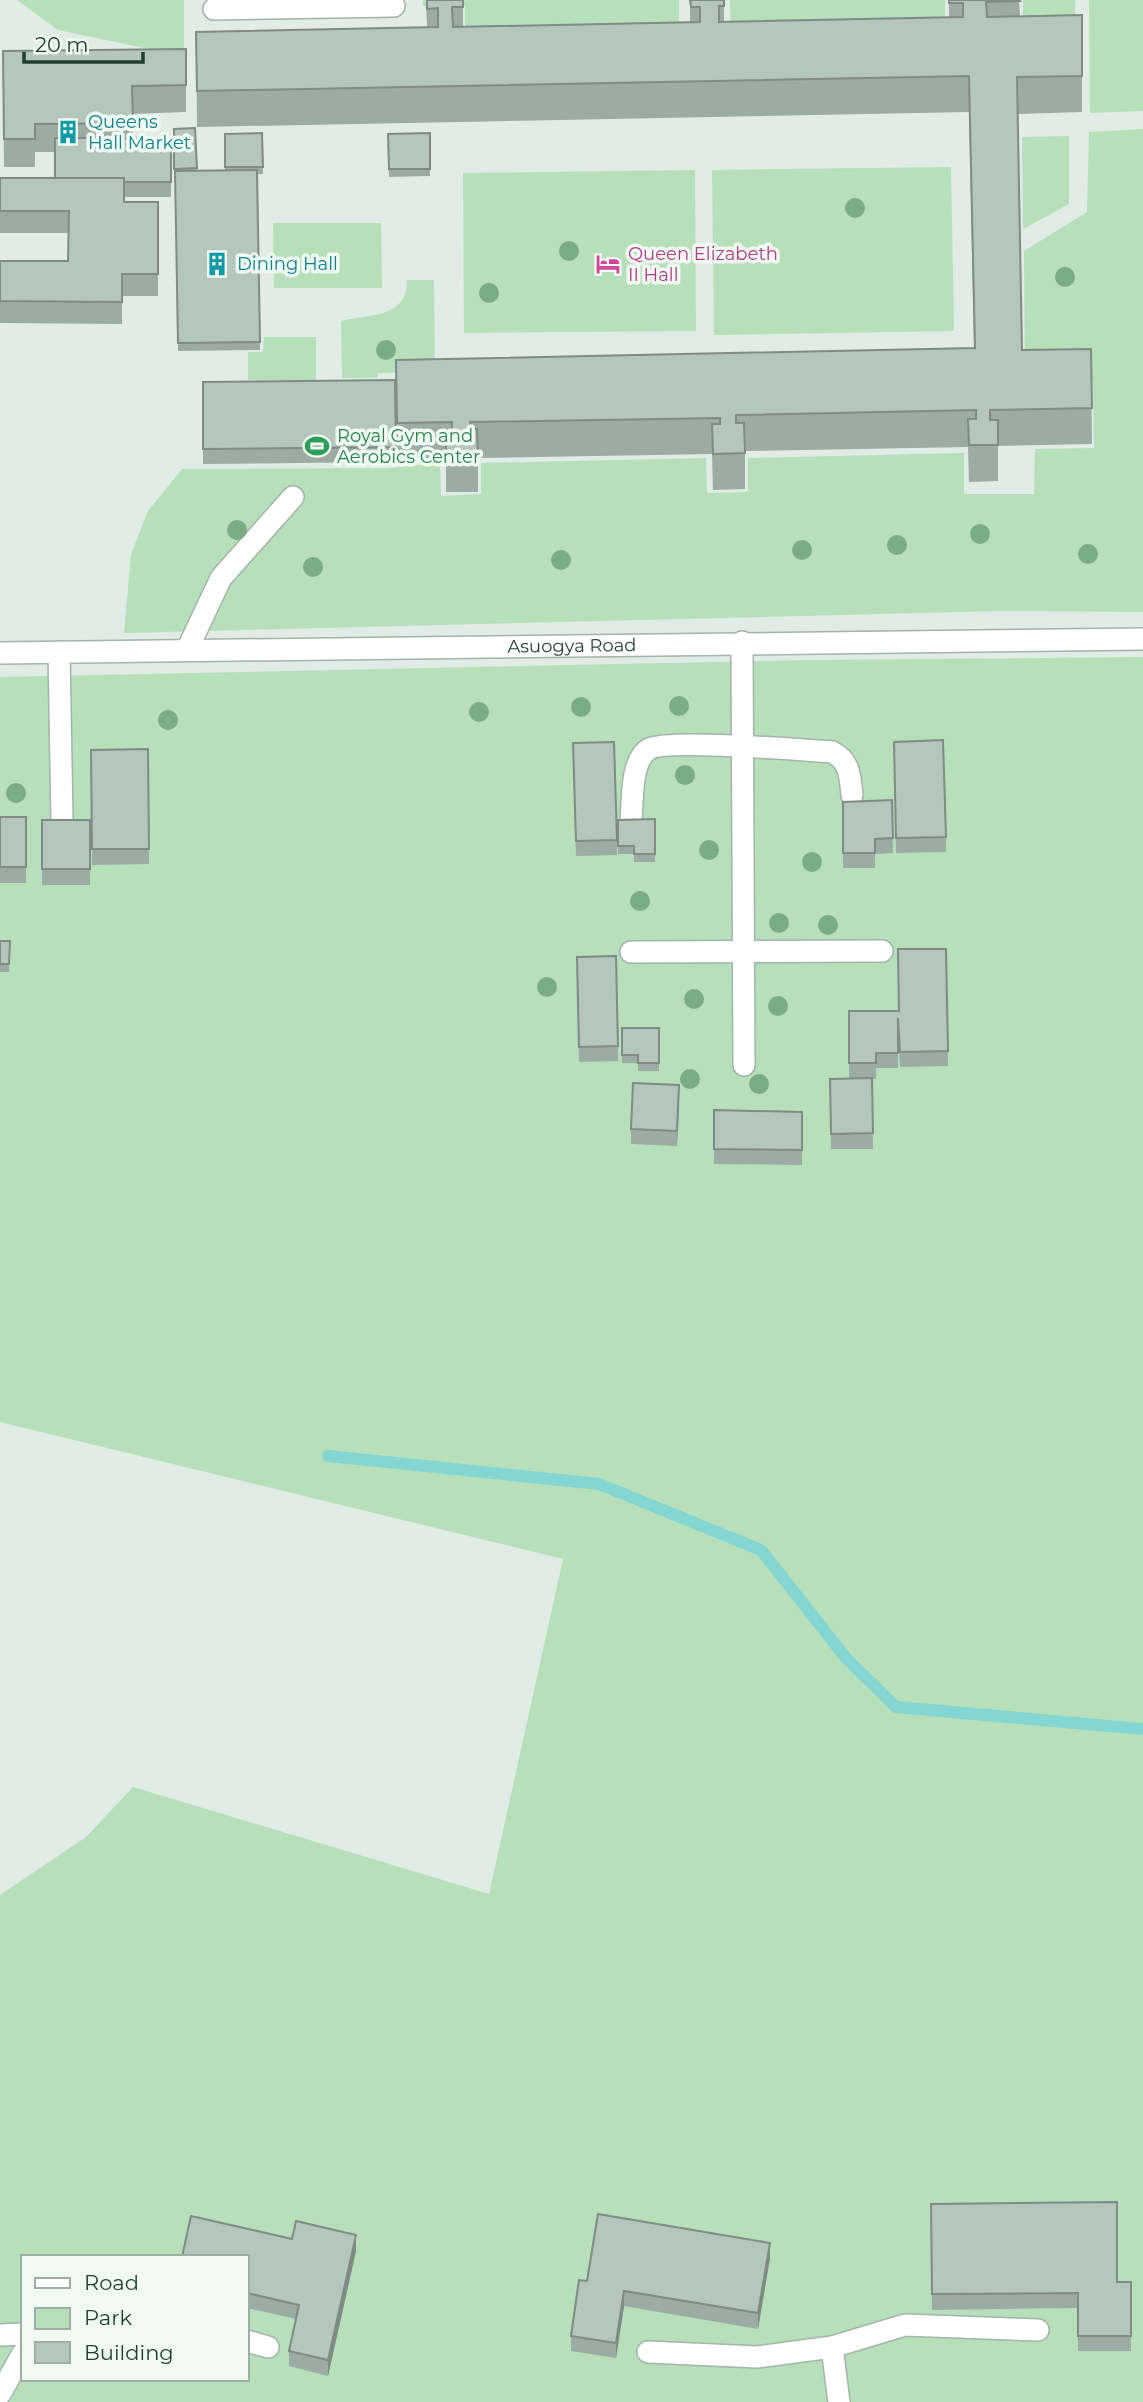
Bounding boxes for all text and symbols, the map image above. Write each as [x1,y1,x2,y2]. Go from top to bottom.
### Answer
scale bar [24,21,144,65]
text: 20 m [35,32,89,57]
place label: Queens Hall Market [88,111,191,154]
building icon: Queens Hall Market [54,118,82,146]
place label: Queen Elizabeth II Hall [628,243,778,286]
building icon: Dining Hall [203,250,231,278]
hotel icon: Queen Elizabeth II Hall [594,250,622,278]
place label: Dining Hall [237,253,338,275]
place label: Royal Gym and Aerobics Center [337,425,480,468]
sports icon: Royal Gym and Aerobics Center [303,432,331,460]
street label: Asuogya Road [507,634,637,658]
legend [21,2255,248,2381]
text: Road [84,2270,139,2295]
text: Park [84,2305,132,2330]
text: Building [84,2340,174,2365]

